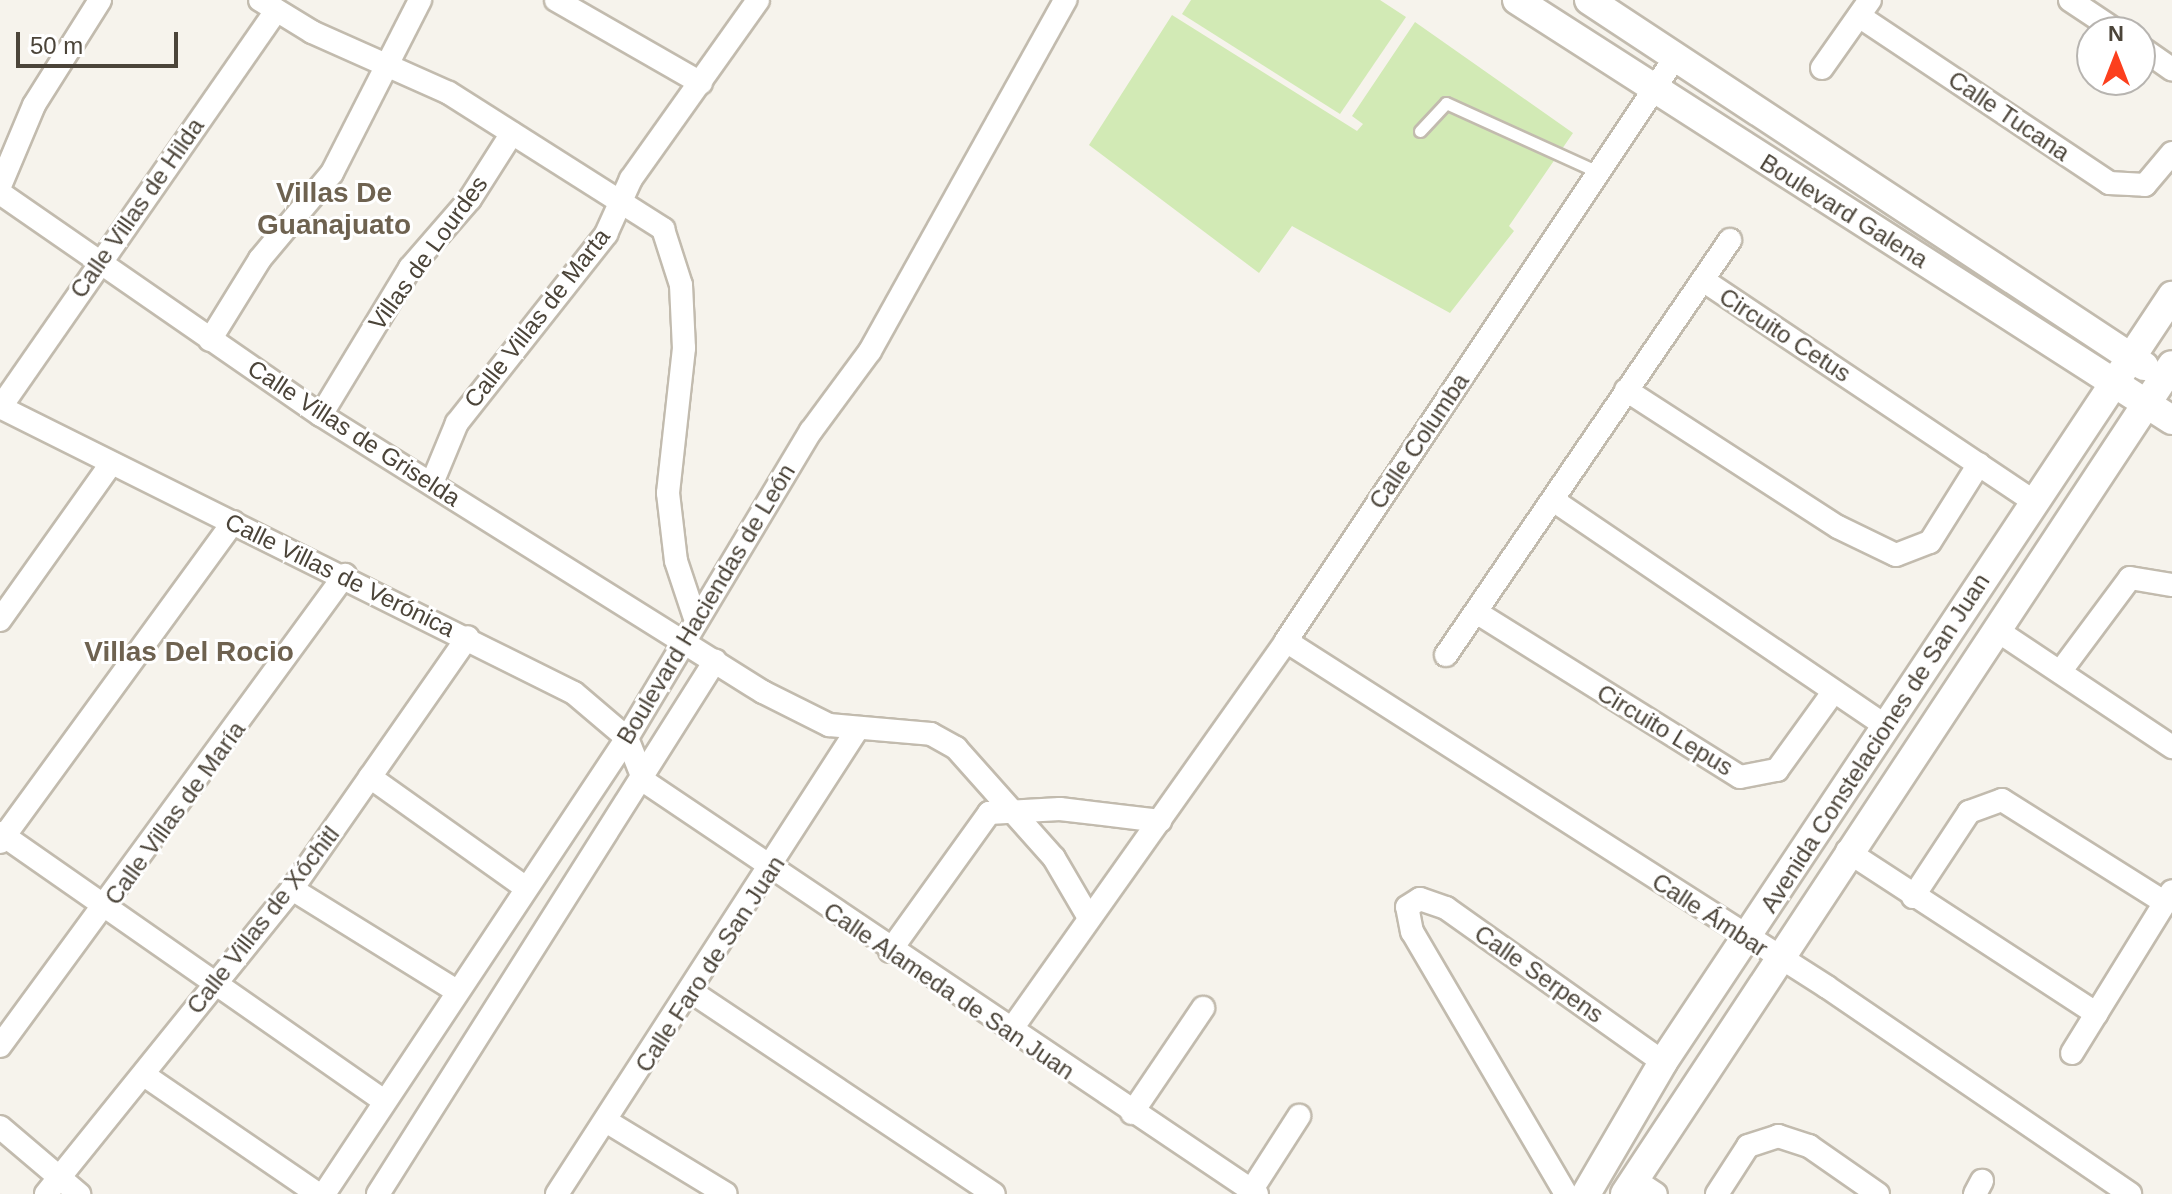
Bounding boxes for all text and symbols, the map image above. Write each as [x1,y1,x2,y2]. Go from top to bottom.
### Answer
scale bar [20,16,182,66]
north arrow [2076,16,2156,96]
text: N [2108,21,2124,46]
text: 50 m [30,32,83,59]
street label: Calle Tucana [1943,65,2075,167]
street label: Calle Villas de Hilda [64,113,210,303]
street label: Boulevard Galena [1755,148,1933,274]
street label: Villas de Lourdes [362,170,494,336]
district label: Villas De Guanajuato [257,176,411,242]
street label: Calle Villas de Marta [458,223,616,413]
street label: Circuito Cetus [1714,282,1856,388]
street label: Calle Villas de Griselda [242,353,466,513]
street label: Calle Columba [1363,368,1475,514]
street label: Boulevard Haciendas de León [611,459,801,749]
street label: Calle Villas de Verónica [221,507,459,643]
street label: Avenida Constelaciones de San Juan [1754,568,1996,918]
district label: Villas Del Rocio [84,635,294,669]
street label: Circuito Lepus [1592,678,1738,782]
street label: Calle Villas de María [99,716,251,910]
street label: Calle Villas de Xóchitl [181,820,345,1020]
street label: Calle Faro de San Juan [629,850,791,1078]
street label: Calle Ámbar [1647,867,1773,963]
street label: Calle Alameda de San Juan [818,896,1080,1086]
street label: Calle Serpens [1469,919,1609,1029]

